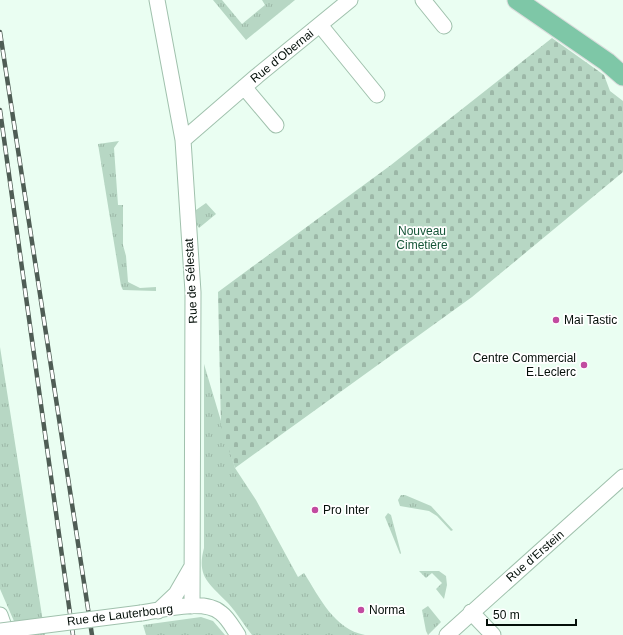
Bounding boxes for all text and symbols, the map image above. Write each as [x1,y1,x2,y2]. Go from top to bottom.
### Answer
street label: Rue d'Obernai [248,26,316,86]
park label: Nouveau Cimetière [396,224,448,252]
street label: Rue de Sélestat [182,237,200,324]
place label: Mai Tastic [564,313,617,327]
marker: Mai Tastic [551,315,561,325]
place label: Centre Commercial E.Leclerc [473,351,576,379]
marker: Centre Commercial E.Leclerc [579,360,589,370]
place label: Pro Inter [323,503,369,517]
marker: Pro Inter [310,505,320,515]
street label: Rue d'Erstein [503,527,567,585]
scale bar [487,601,576,627]
street label: Rue de Lauterbourg [66,602,174,628]
place label: Norma [369,603,405,617]
marker: Norma [356,605,366,615]
text: 50 m [493,608,520,622]

